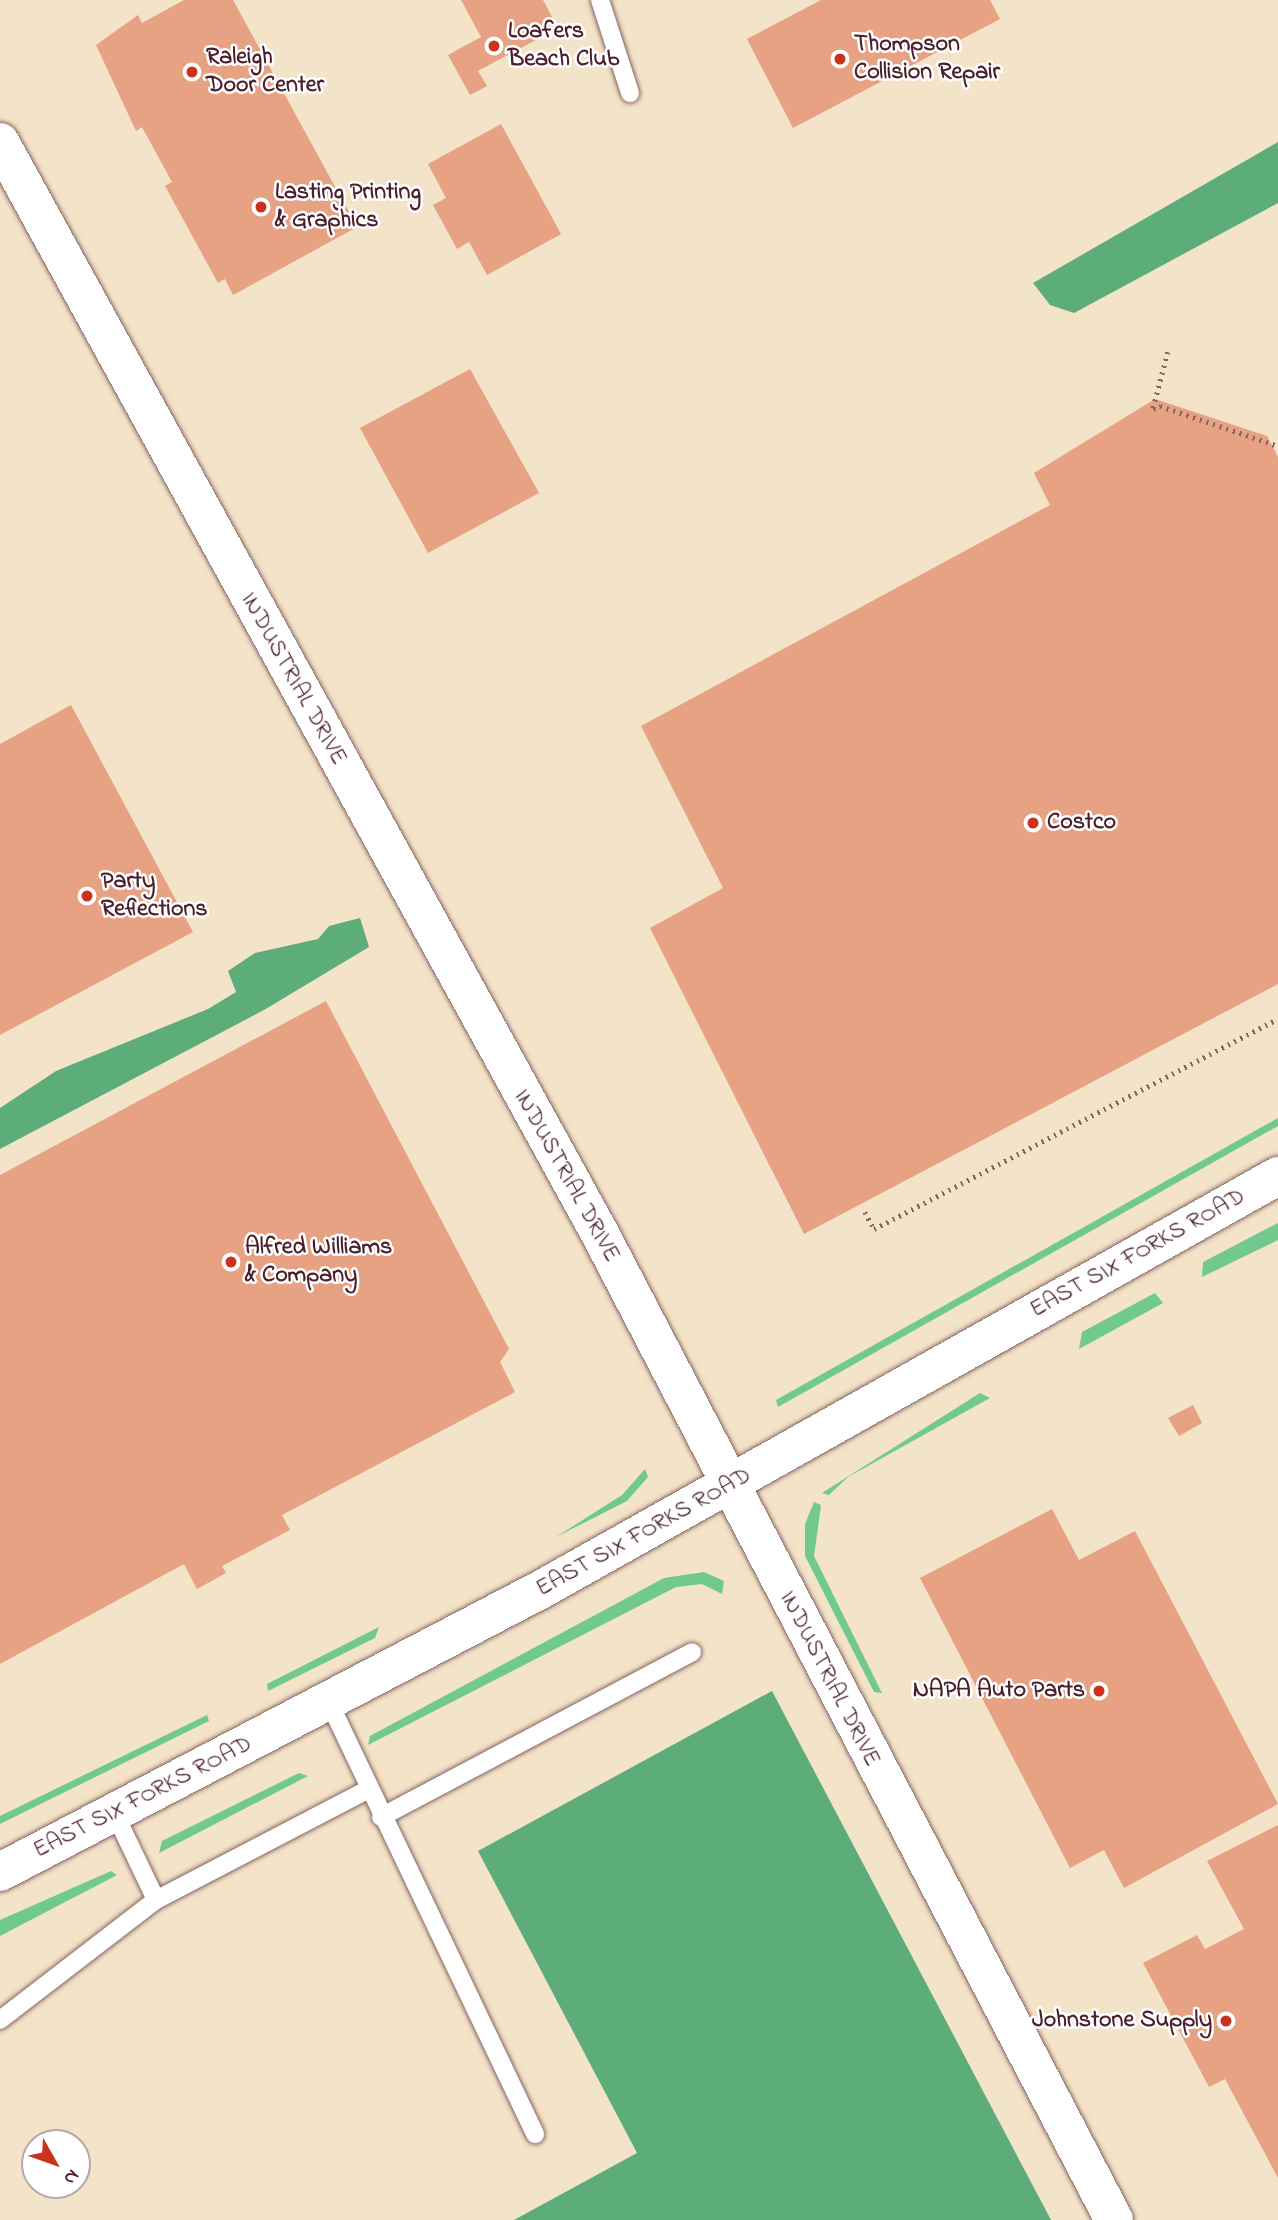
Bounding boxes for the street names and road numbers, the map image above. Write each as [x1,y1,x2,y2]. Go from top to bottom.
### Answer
street label: INDUSTRIAL DRIVE [234,587,352,771]
street label: INDUSTRIAL DRIVE [507,1084,625,1268]
street label: EAST SIX FORKS ROAD [1025,1183,1251,1325]
street label: EAST SIX FORKS ROAD [531,1462,757,1604]
street label: INDUSTRIAL DRIVE [772,1586,886,1772]
street label: EAST SIX FORKS ROAD [29,1730,257,1866]

